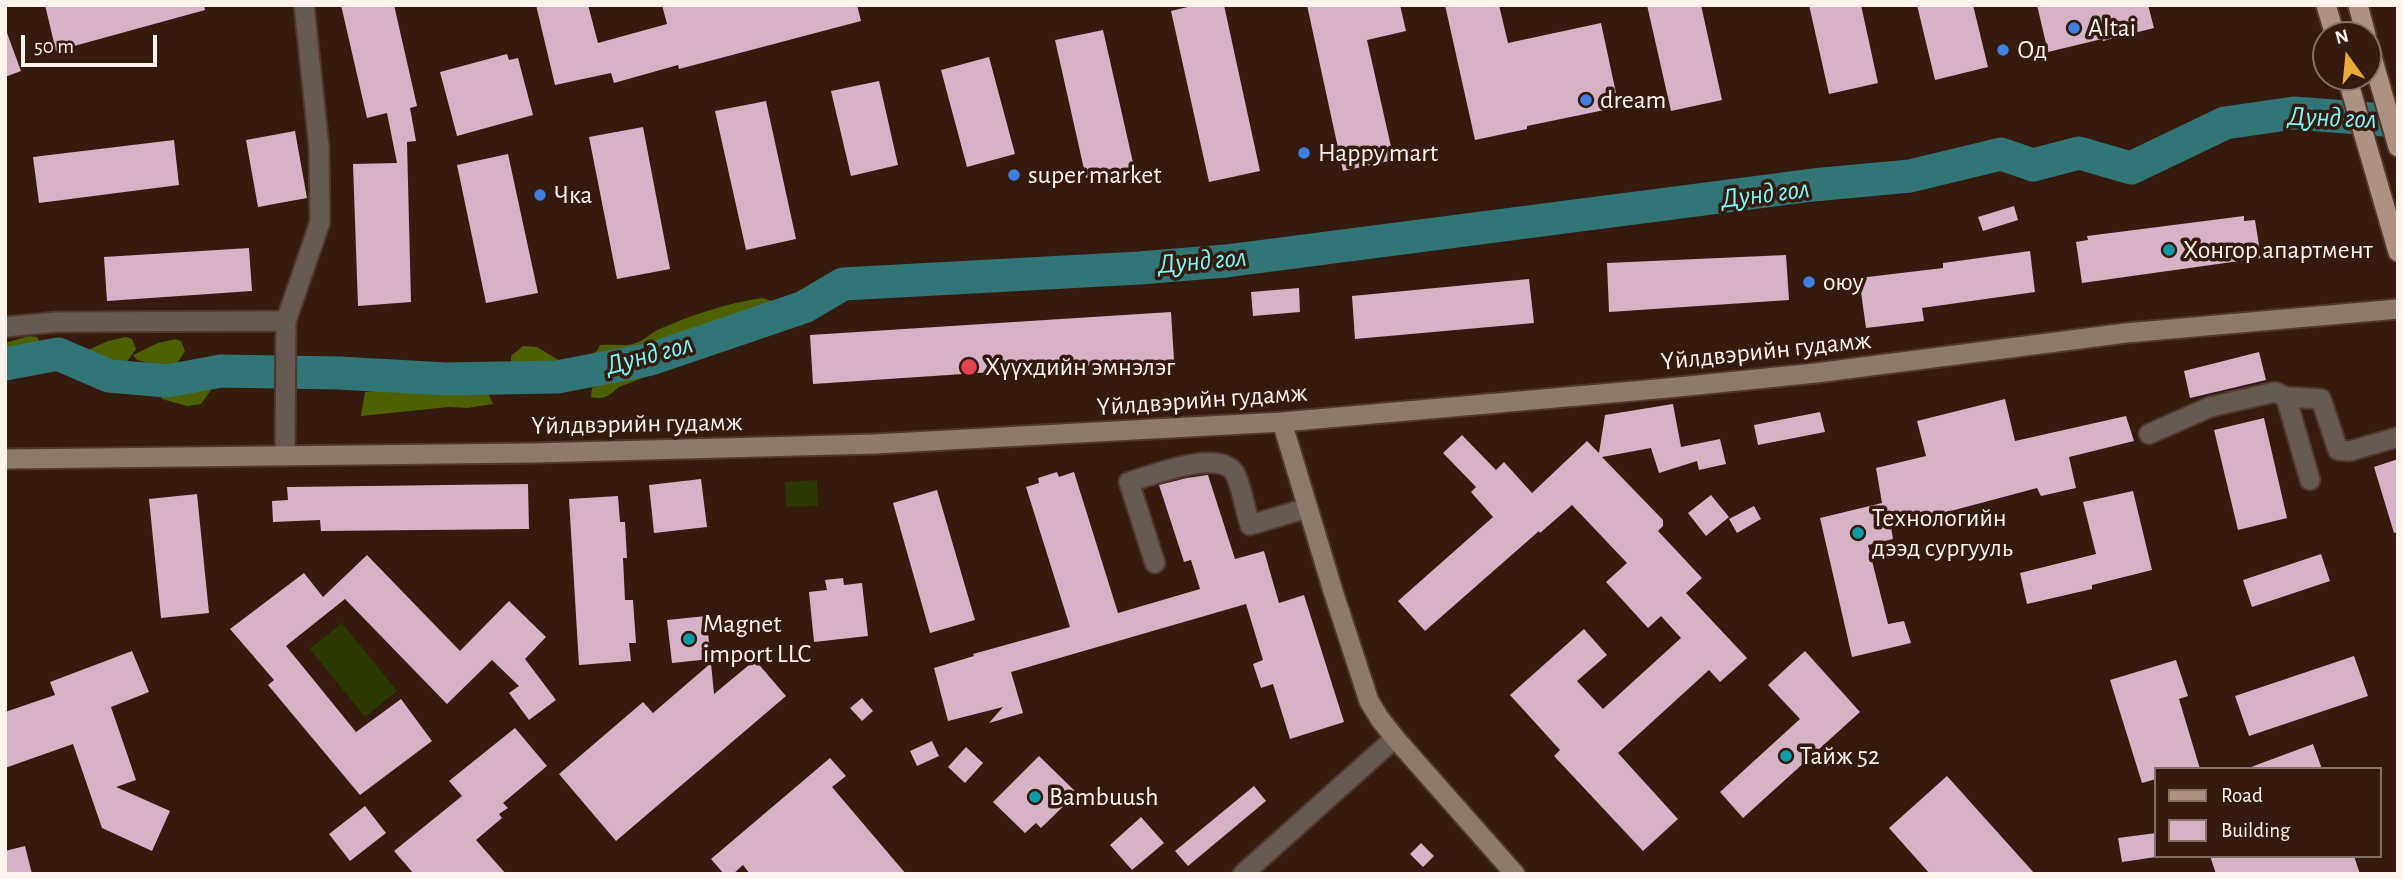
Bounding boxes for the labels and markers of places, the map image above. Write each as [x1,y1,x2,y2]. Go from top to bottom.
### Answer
place label: Altai [2088,12,2136,44]
marker: Altai [2066,20,2082,36]
place label: Од [2017,34,2047,66]
marker: Од [1995,42,2011,58]
place label: dream [1600,84,1666,116]
marker: dream [1578,92,1594,108]
place label: Happy mart [1318,137,1438,169]
marker: Happy mart [1296,145,1312,161]
place label: super market [1028,159,1161,191]
marker: super market [1006,167,1022,183]
place label: Чка [554,179,592,211]
marker: Чка [532,187,548,203]
place label: Хонгор апартмент [2183,234,2373,266]
marker: Хонгор апартмент [2161,242,2177,258]
place label: оюу [1823,266,1864,298]
marker: оюу [1801,274,1817,290]
place label: Хүүхдийн эмнэлэг [985,351,1175,383]
marker: Хүүхдийн эмнэлэг [959,357,979,377]
place label: Технологийн дээд сургууль [1872,502,2013,564]
marker: Технологийн дээд сургууль [1850,525,1866,541]
place label: Magnet import LLC [703,608,811,670]
marker: Magnet import LLC [681,631,697,647]
place label: Тайж 52 [1800,740,1880,772]
marker: Тайж 52 [1778,748,1794,764]
place label: Bambuush [1049,781,1159,813]
marker: Bambuush [1027,789,1043,805]

